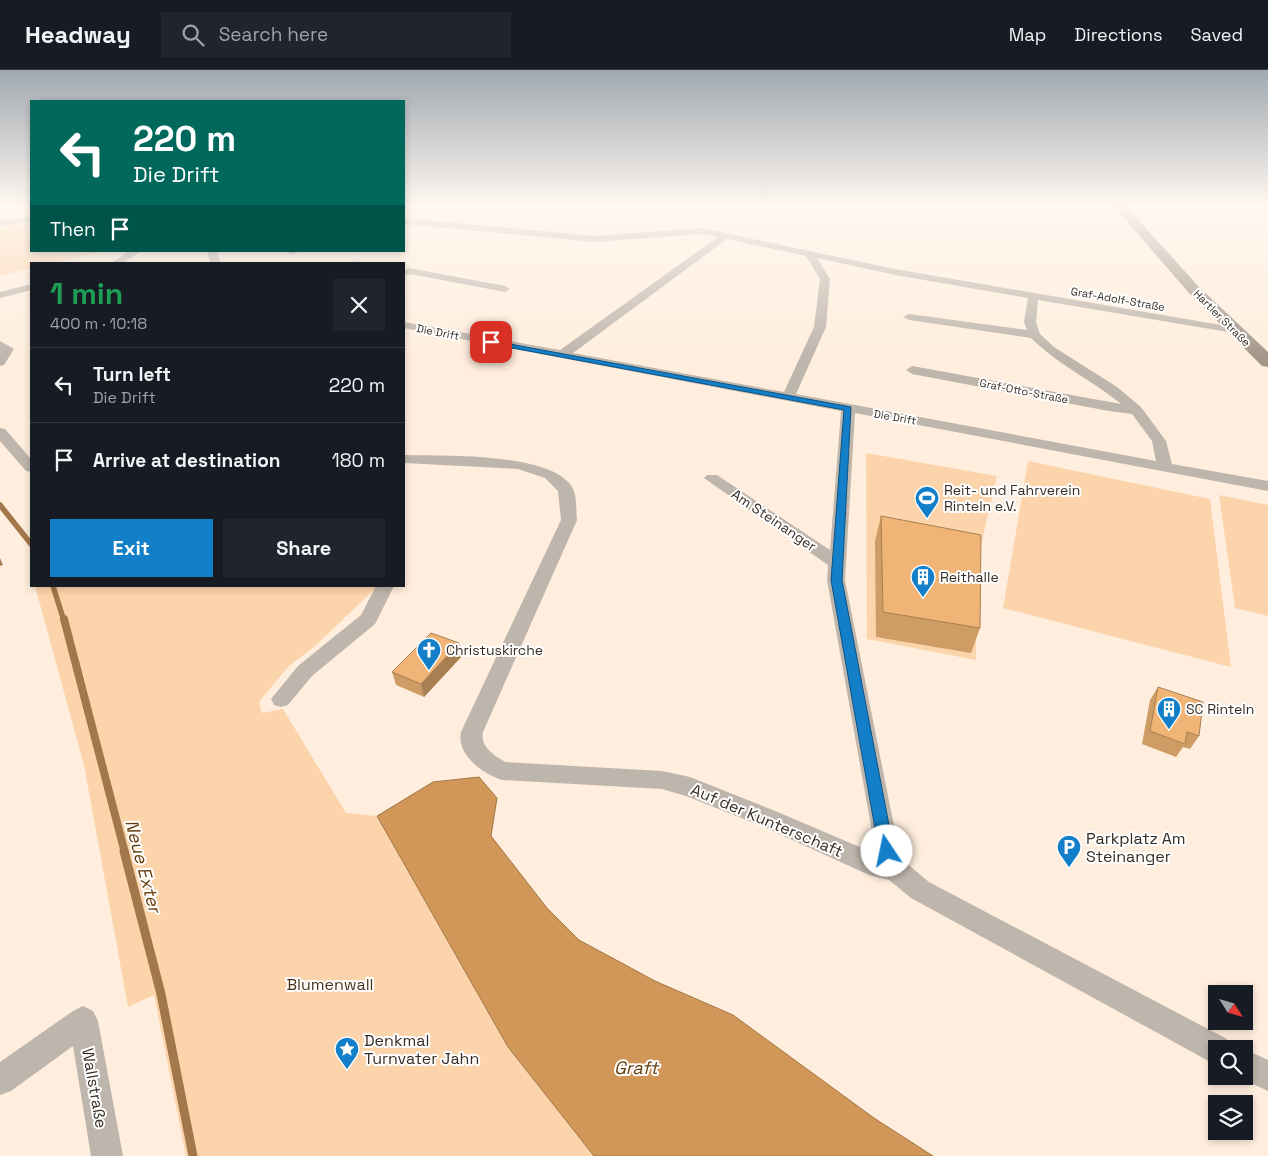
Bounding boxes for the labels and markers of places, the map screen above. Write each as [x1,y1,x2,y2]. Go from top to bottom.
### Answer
pin [470,321,512,363]
place label: Reit- und Fahrverein Rinteln e.V. [944,481,1080,515]
sports icon: Reit- und Fahrverein Rinteln e.V. [914,485,940,519]
building icon: Reithalle [910,564,936,598]
place label: Reithalle [940,568,999,586]
church icon: Christuskirche [416,637,442,671]
place label: Christuskirche [446,641,543,659]
building icon: SC Rinteln [1156,696,1182,730]
place label: SC Rinteln [1186,700,1254,718]
place label: Parkplatz Am Steinanger [1086,828,1186,867]
parking icon: Parkplatz Am Steinanger [1056,834,1082,868]
place label: Denkmal Turnvater Jahn [364,1030,479,1069]
place icon: Denkmal Turnvater Jahn [334,1036,360,1070]

